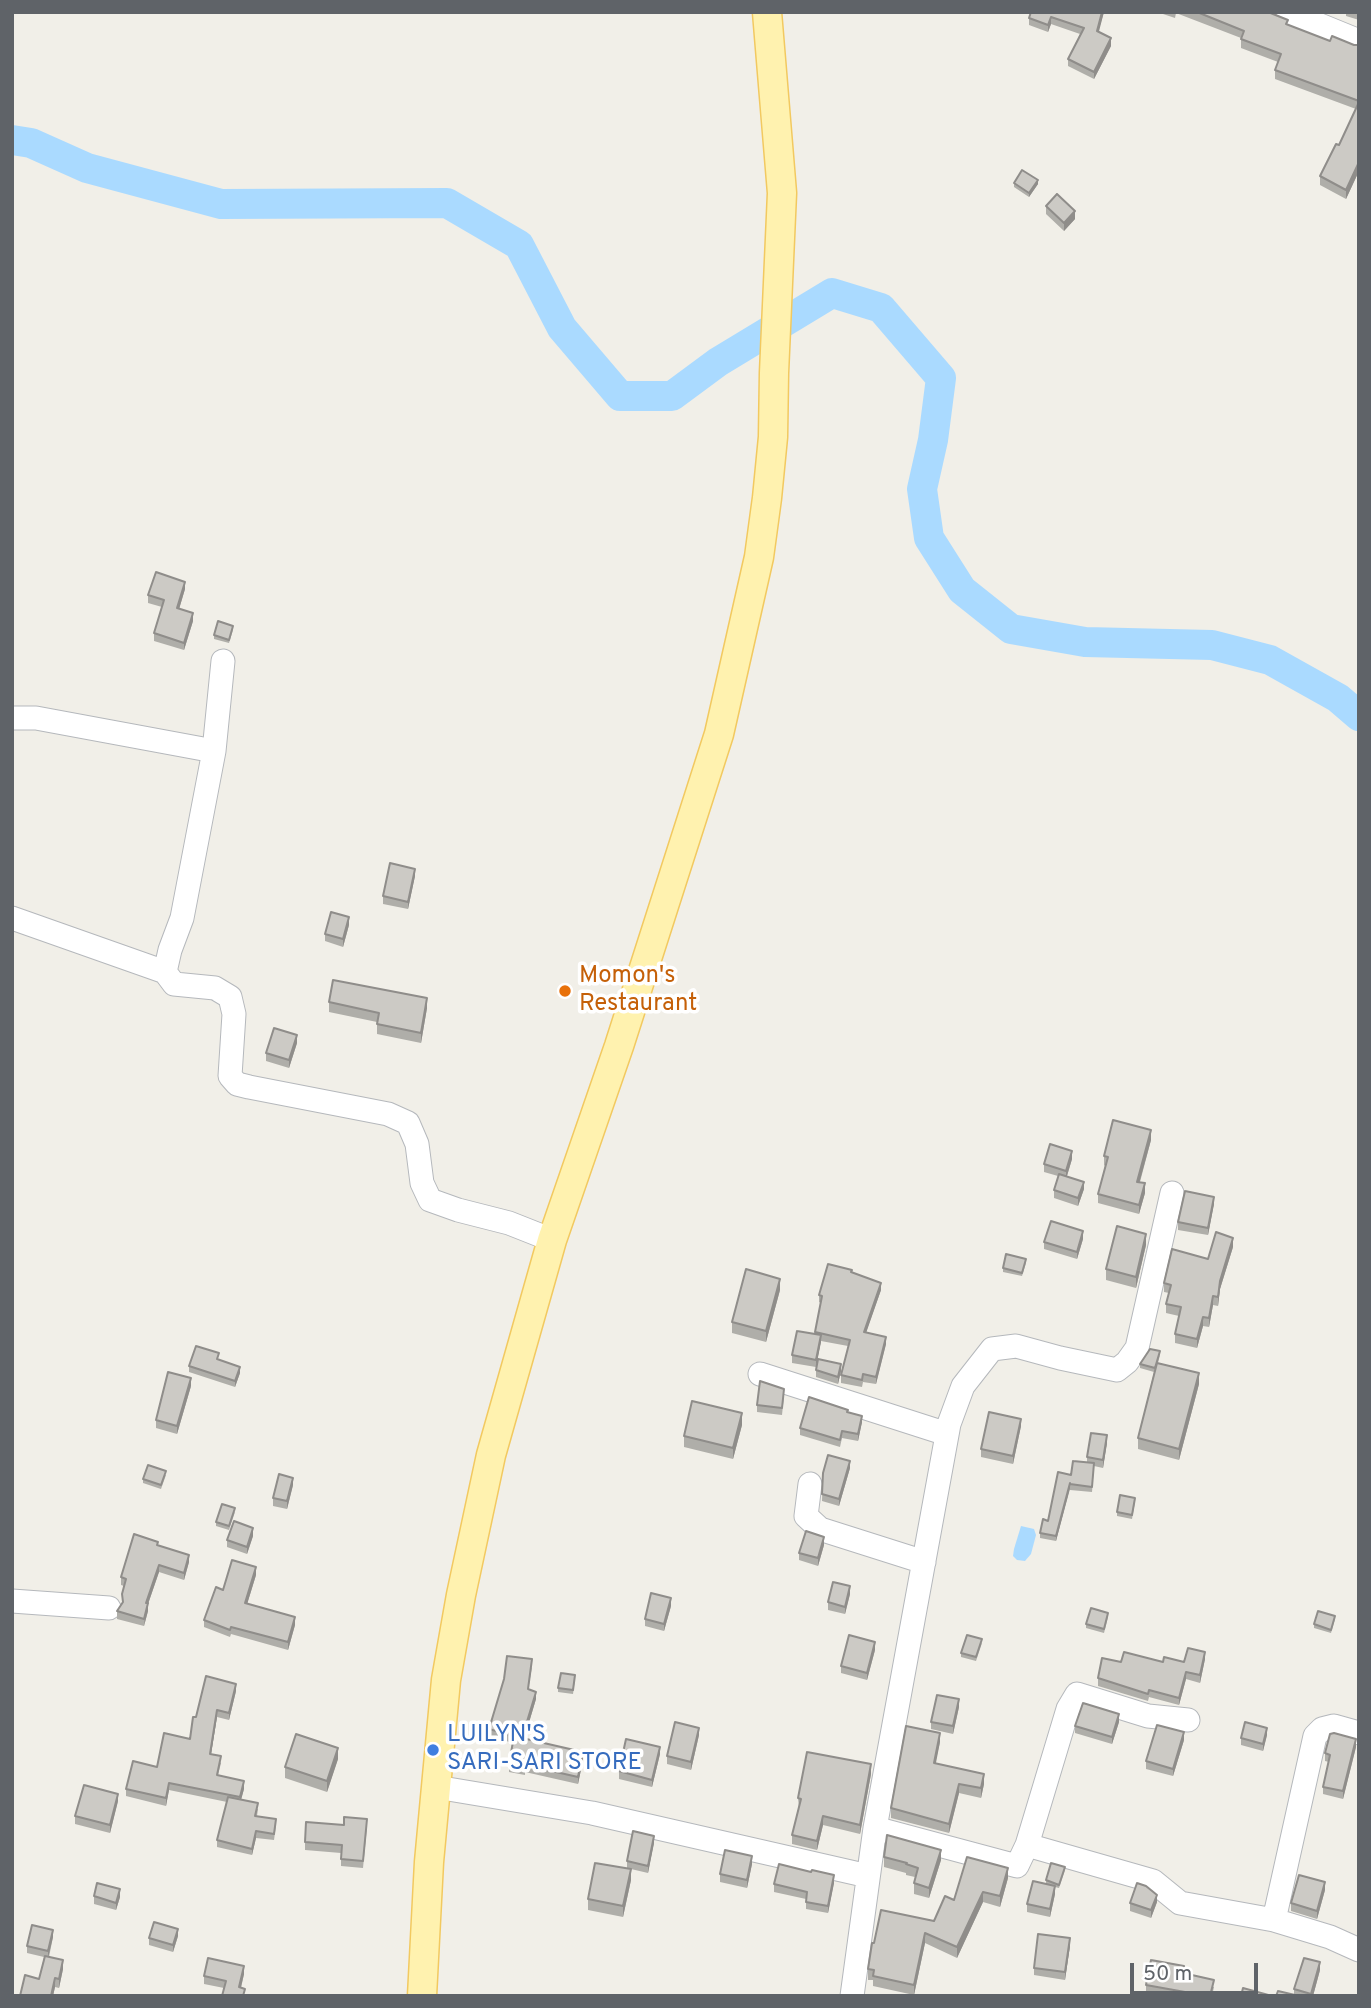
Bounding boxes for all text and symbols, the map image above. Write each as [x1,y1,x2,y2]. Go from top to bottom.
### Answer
place label: Momon's Restaurant [579,963,697,1019]
marker: Momon's Restaurant [557,983,573,999]
place label: LUILYN'S SARI-SARI STORE [447,1722,642,1778]
marker: LUILYN'S SARI-SARI STORE [425,1742,441,1758]
scale bar [1133,1948,1261,1992]
text: 50 m [1143,1961,1192,1988]

